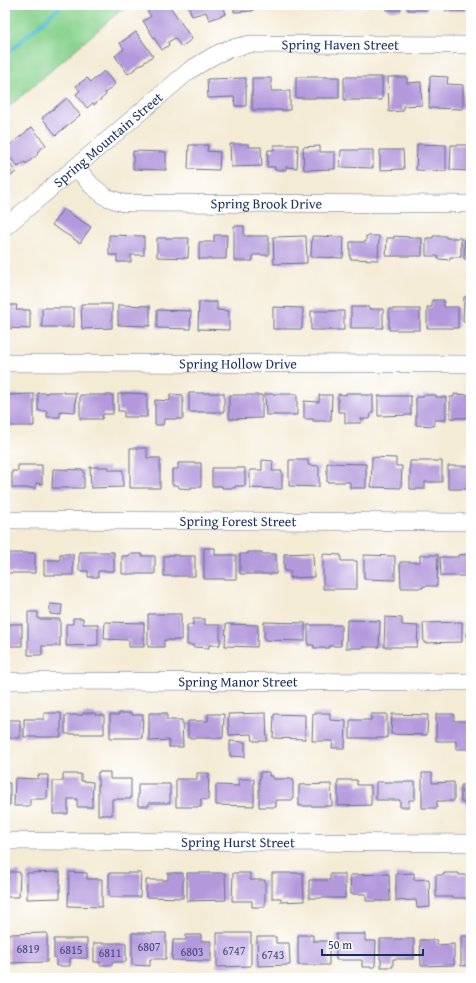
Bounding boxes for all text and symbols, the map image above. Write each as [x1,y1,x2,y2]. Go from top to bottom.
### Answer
street label: Spring Haven Street [282,34,399,55]
street label: Spring Mountain Street [49,87,167,192]
street label: Spring Brook Drive [211,193,323,214]
street label: Spring Hollow Drive [179,353,297,374]
street label: Spring Forest Street [180,511,296,531]
street label: Spring Manor Street [178,671,298,692]
street label: Spring Hurst Street [181,832,295,852]
scale bar [322,931,423,957]
text: 50 m [328,936,352,953]
house number: 6807 [137,938,161,955]
house number: 6819 [16,940,40,957]
house number: 6815 [59,941,83,958]
house number: 6747 [222,942,246,959]
house number: 6803 [180,943,204,960]
house number: 6811 [98,944,122,961]
house number: 6743 [261,946,285,963]

